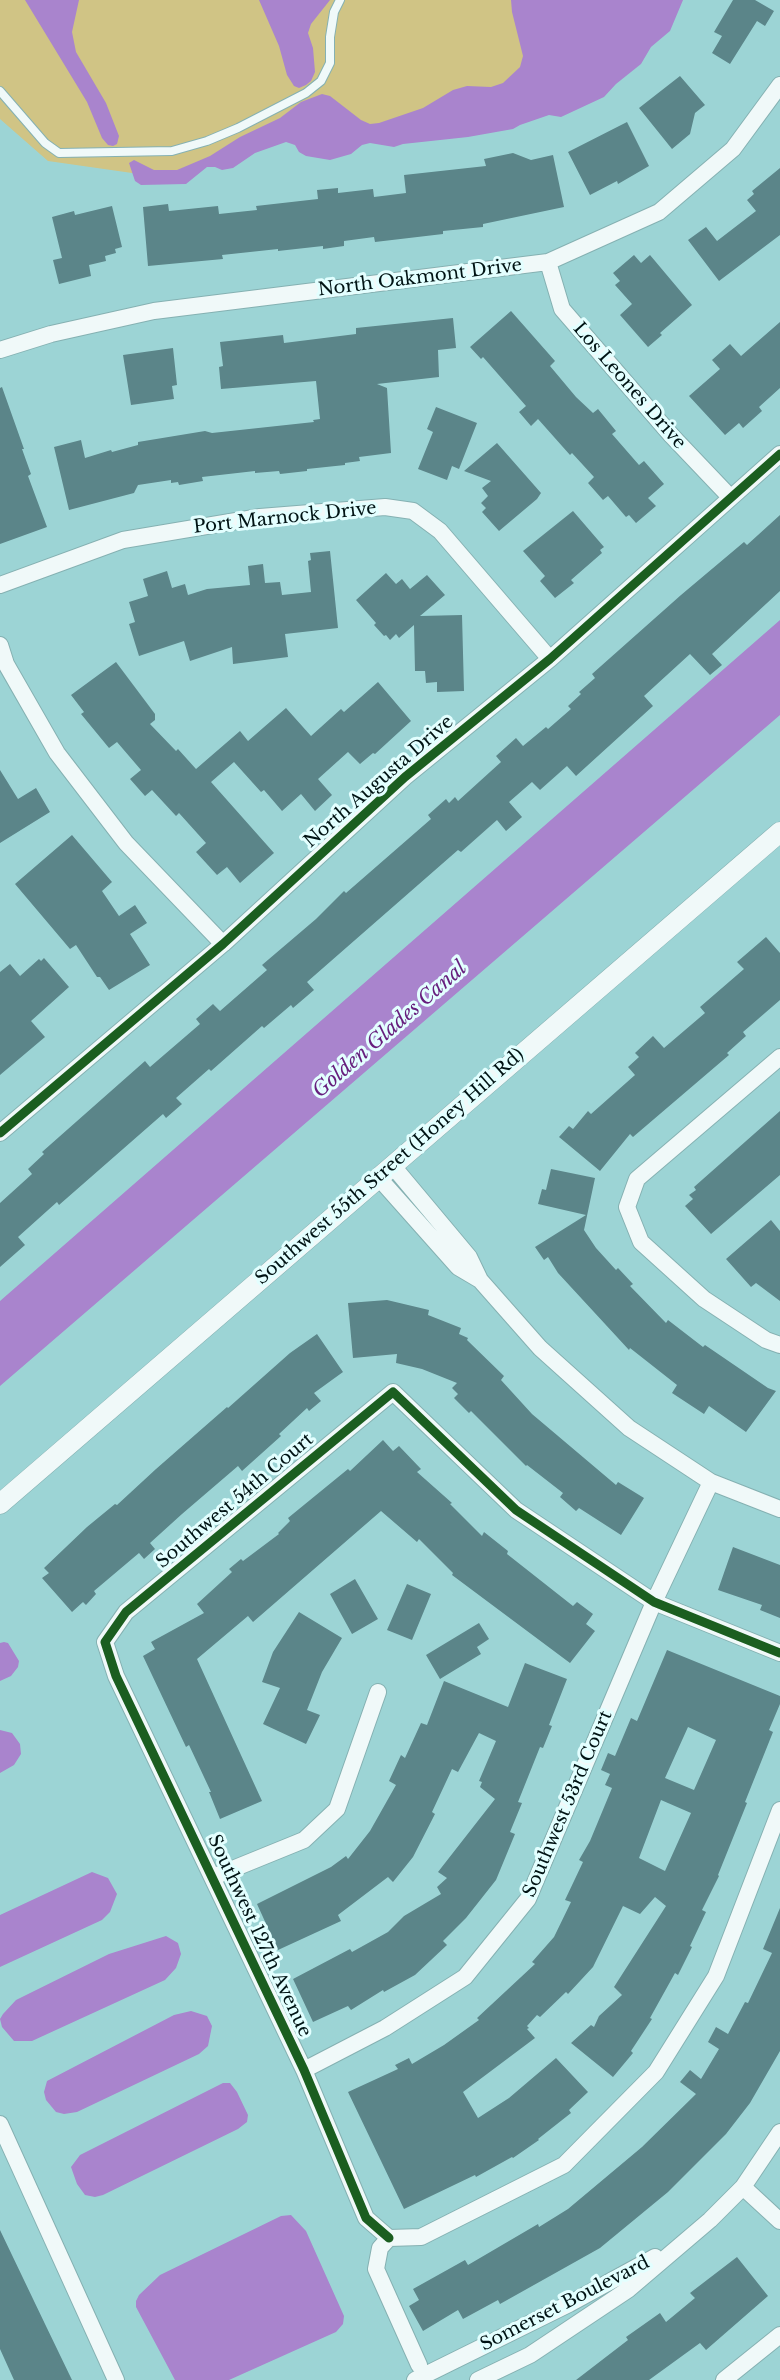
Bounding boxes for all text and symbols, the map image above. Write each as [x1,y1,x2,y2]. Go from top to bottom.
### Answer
street label: North Oakmont Drive [317,255,523,301]
street label: Los Leones Drive [568,318,690,454]
street label: Port Marnock Drive [192,498,378,538]
street label: North Augusta Drive [300,711,458,853]
water label: Golden Glades Canal [308,957,472,1103]
street label: Southwest 55th Street (Honey Hill Rd) [251,1044,529,1290]
street label: Southwest 54th Court [152,1429,318,1573]
street label: Southwest 53rd Court [519,1708,617,1900]
street label: Southwest 127th Avenue [203,1831,315,2041]
street label: Somerset Boulevard [477,2252,653,2356]

